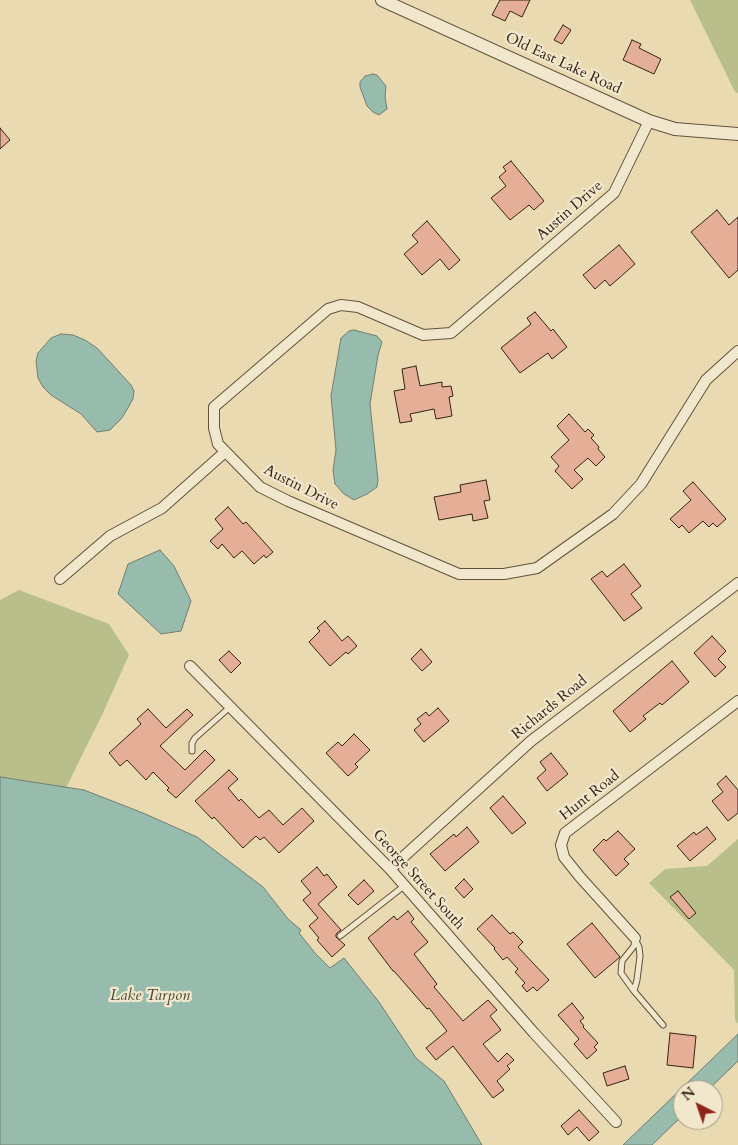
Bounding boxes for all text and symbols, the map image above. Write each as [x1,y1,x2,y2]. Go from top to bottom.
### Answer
street label: Old East Lake Road [502,29,624,99]
street label: Austin Drive [533,177,607,245]
street label: Austin Drive [261,461,341,515]
street label: Richards Road [509,672,591,744]
street label: Hunt Road [556,767,624,825]
street label: George Street South [368,826,468,934]
water label: Lake Tarpon [110,986,190,1006]
north arrow [673,1080,723,1130]
text: N [678,1083,699,1105]

